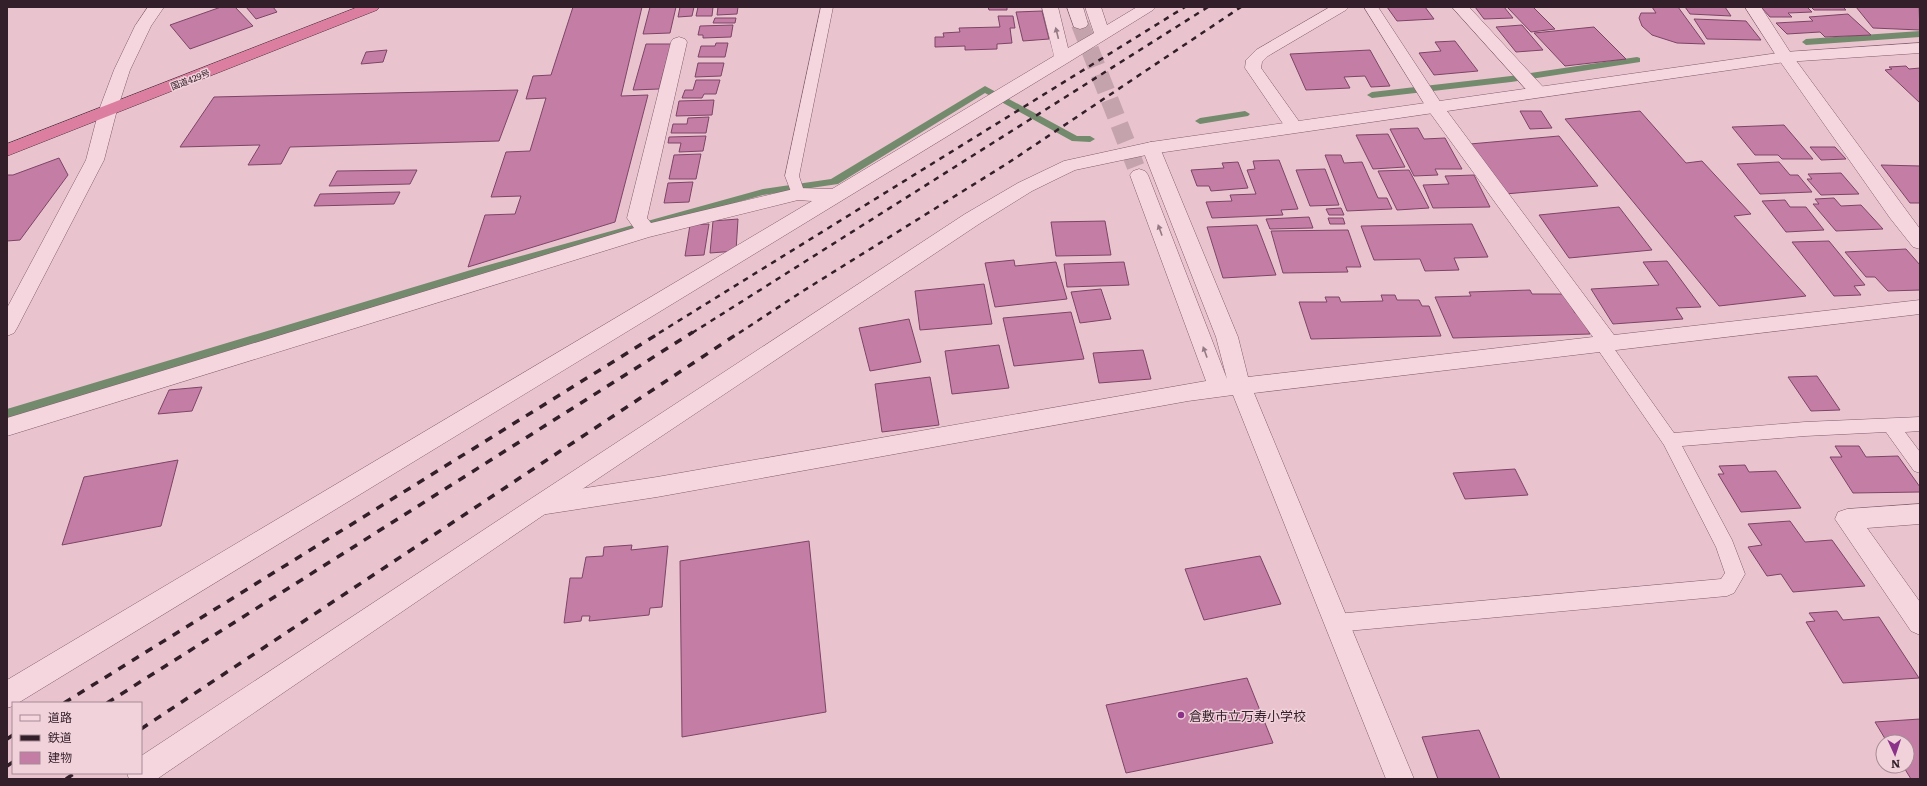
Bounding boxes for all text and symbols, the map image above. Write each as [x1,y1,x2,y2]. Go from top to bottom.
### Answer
one-way arrow [1053,27,1059,39]
street label: 国道429号 [168,65,212,93]
one-way arrow [1156,224,1162,236]
one-way arrow [1202,345,1208,357]
legend [12,702,142,774]
place label: 倉敷市立万寿小学校 [1189,706,1306,725]
text: 道路 [48,708,72,726]
marker: 倉敷市立万寿小学校 [1176,710,1186,720]
text: 鉄道 [48,728,72,746]
north arrow [1875,734,1915,774]
text: 建物 [48,748,72,766]
text: N [1891,757,1901,773]

